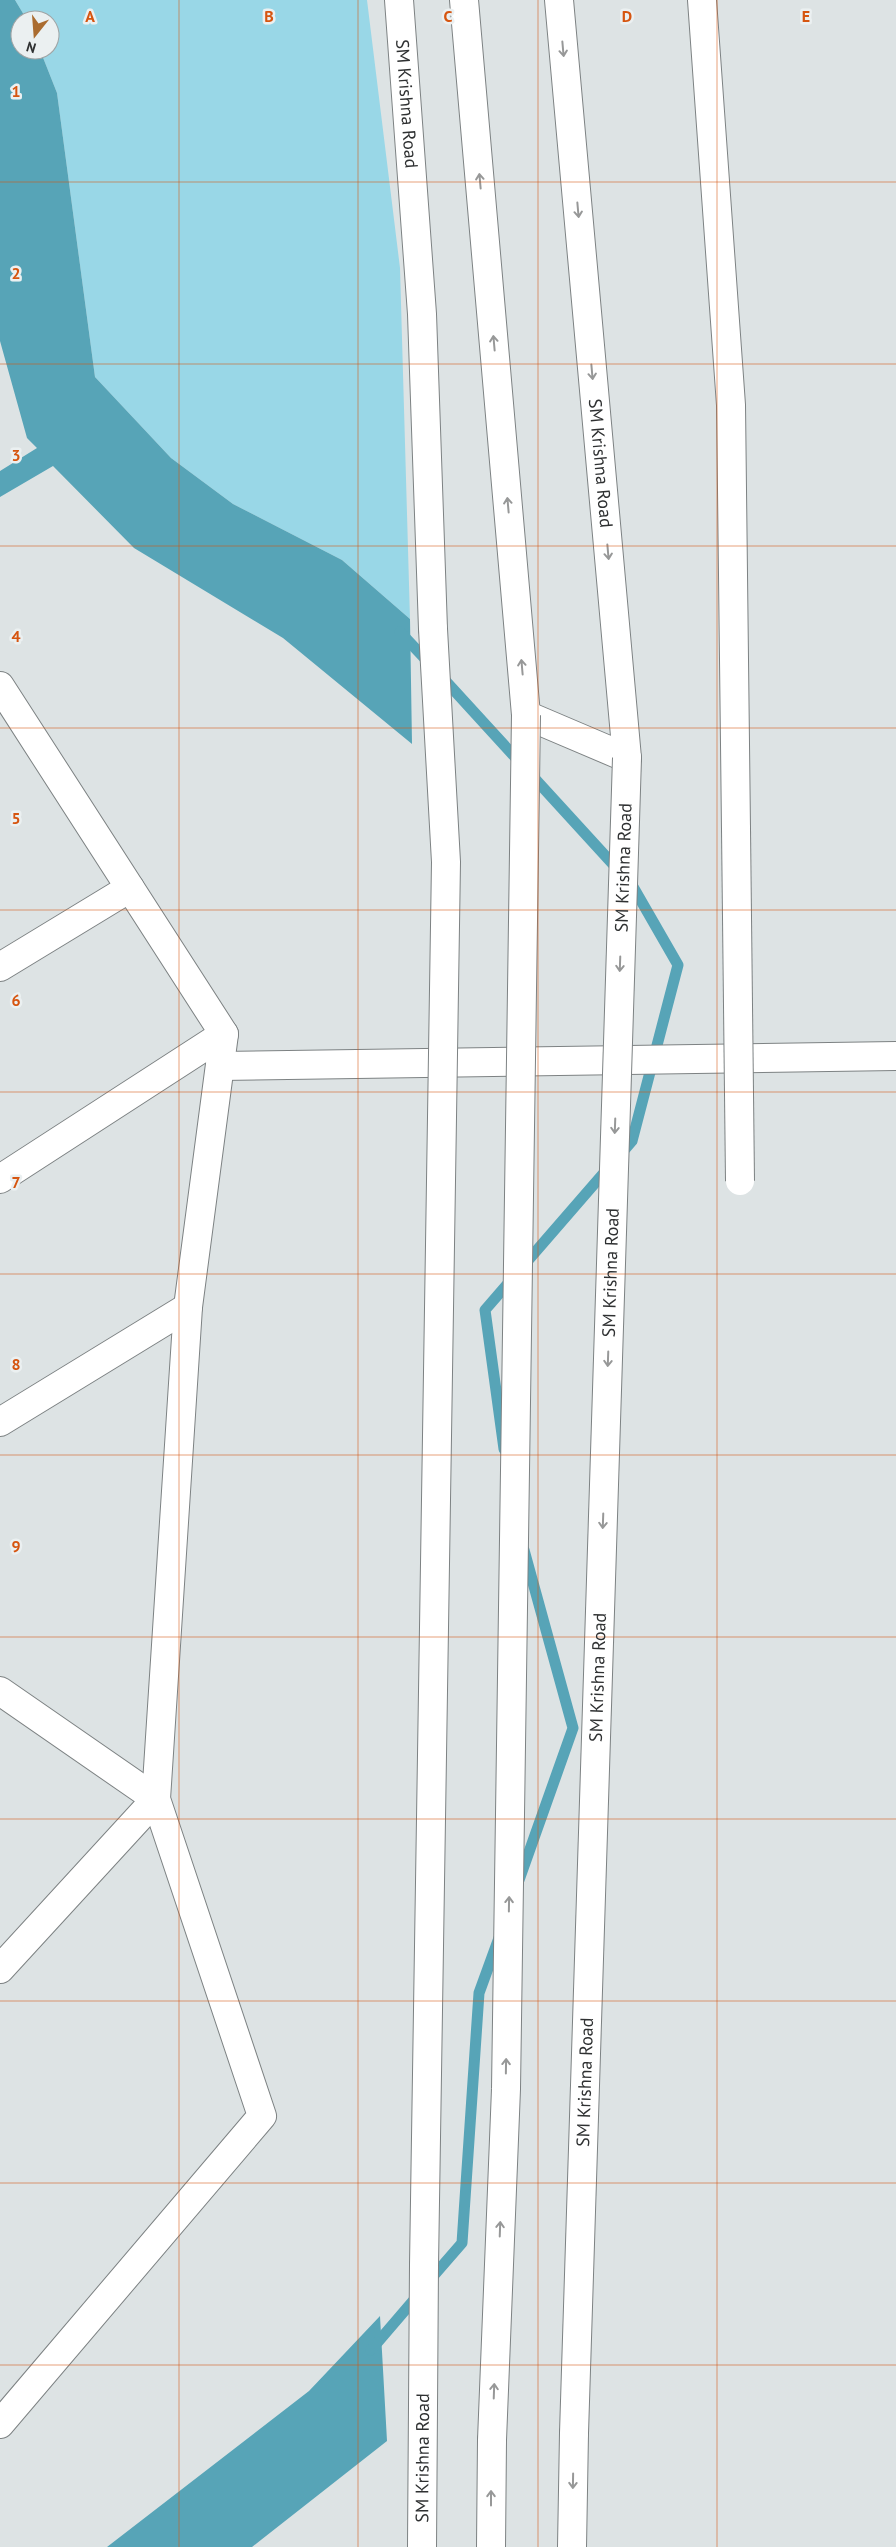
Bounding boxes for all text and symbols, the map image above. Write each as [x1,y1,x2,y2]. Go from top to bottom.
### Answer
text: A [85,6,95,26]
text: B [264,6,274,26]
text: C [444,6,453,26]
text: D [622,6,632,26]
text: E [802,6,810,26]
north arrow [10,10,60,60]
text: N [24,37,38,57]
street label: SM Krishna Road [391,38,423,169]
one-way arrow [558,40,568,56]
text: 1 [11,81,21,101]
one-way arrow [475,173,485,189]
one-way arrow [573,202,582,218]
text: 2 [11,263,21,283]
one-way arrow [489,335,499,351]
one-way arrow [587,364,597,380]
street label: SM Krishna Road [584,398,618,528]
text: 3 [11,445,21,465]
one-way arrow [503,497,513,513]
one-way arrow [604,543,613,559]
text: 4 [11,626,21,646]
one-way arrow [517,659,527,675]
street label: SM Krishna Road [609,803,637,933]
text: 5 [11,808,21,828]
one-way arrow [616,956,625,972]
text: 6 [11,990,21,1010]
one-way arrow [610,1118,620,1134]
text: 7 [11,1172,21,1192]
street label: SM Krishna Road [597,1208,624,1338]
one-way arrow [603,1350,613,1366]
text: 8 [11,1354,21,1374]
one-way arrow [598,1513,607,1529]
text: 9 [11,1536,21,1556]
street label: SM Krishna Road [584,1612,611,1742]
one-way arrow [504,1896,514,1912]
street label: SM Krishna Road [571,2017,598,2147]
one-way arrow [501,2058,511,2074]
one-way arrow [496,2221,505,2237]
one-way arrow [489,2383,498,2399]
street label: SM Krishna Road [410,2393,434,2523]
one-way arrow [568,2473,578,2489]
one-way arrow [486,2491,496,2507]

